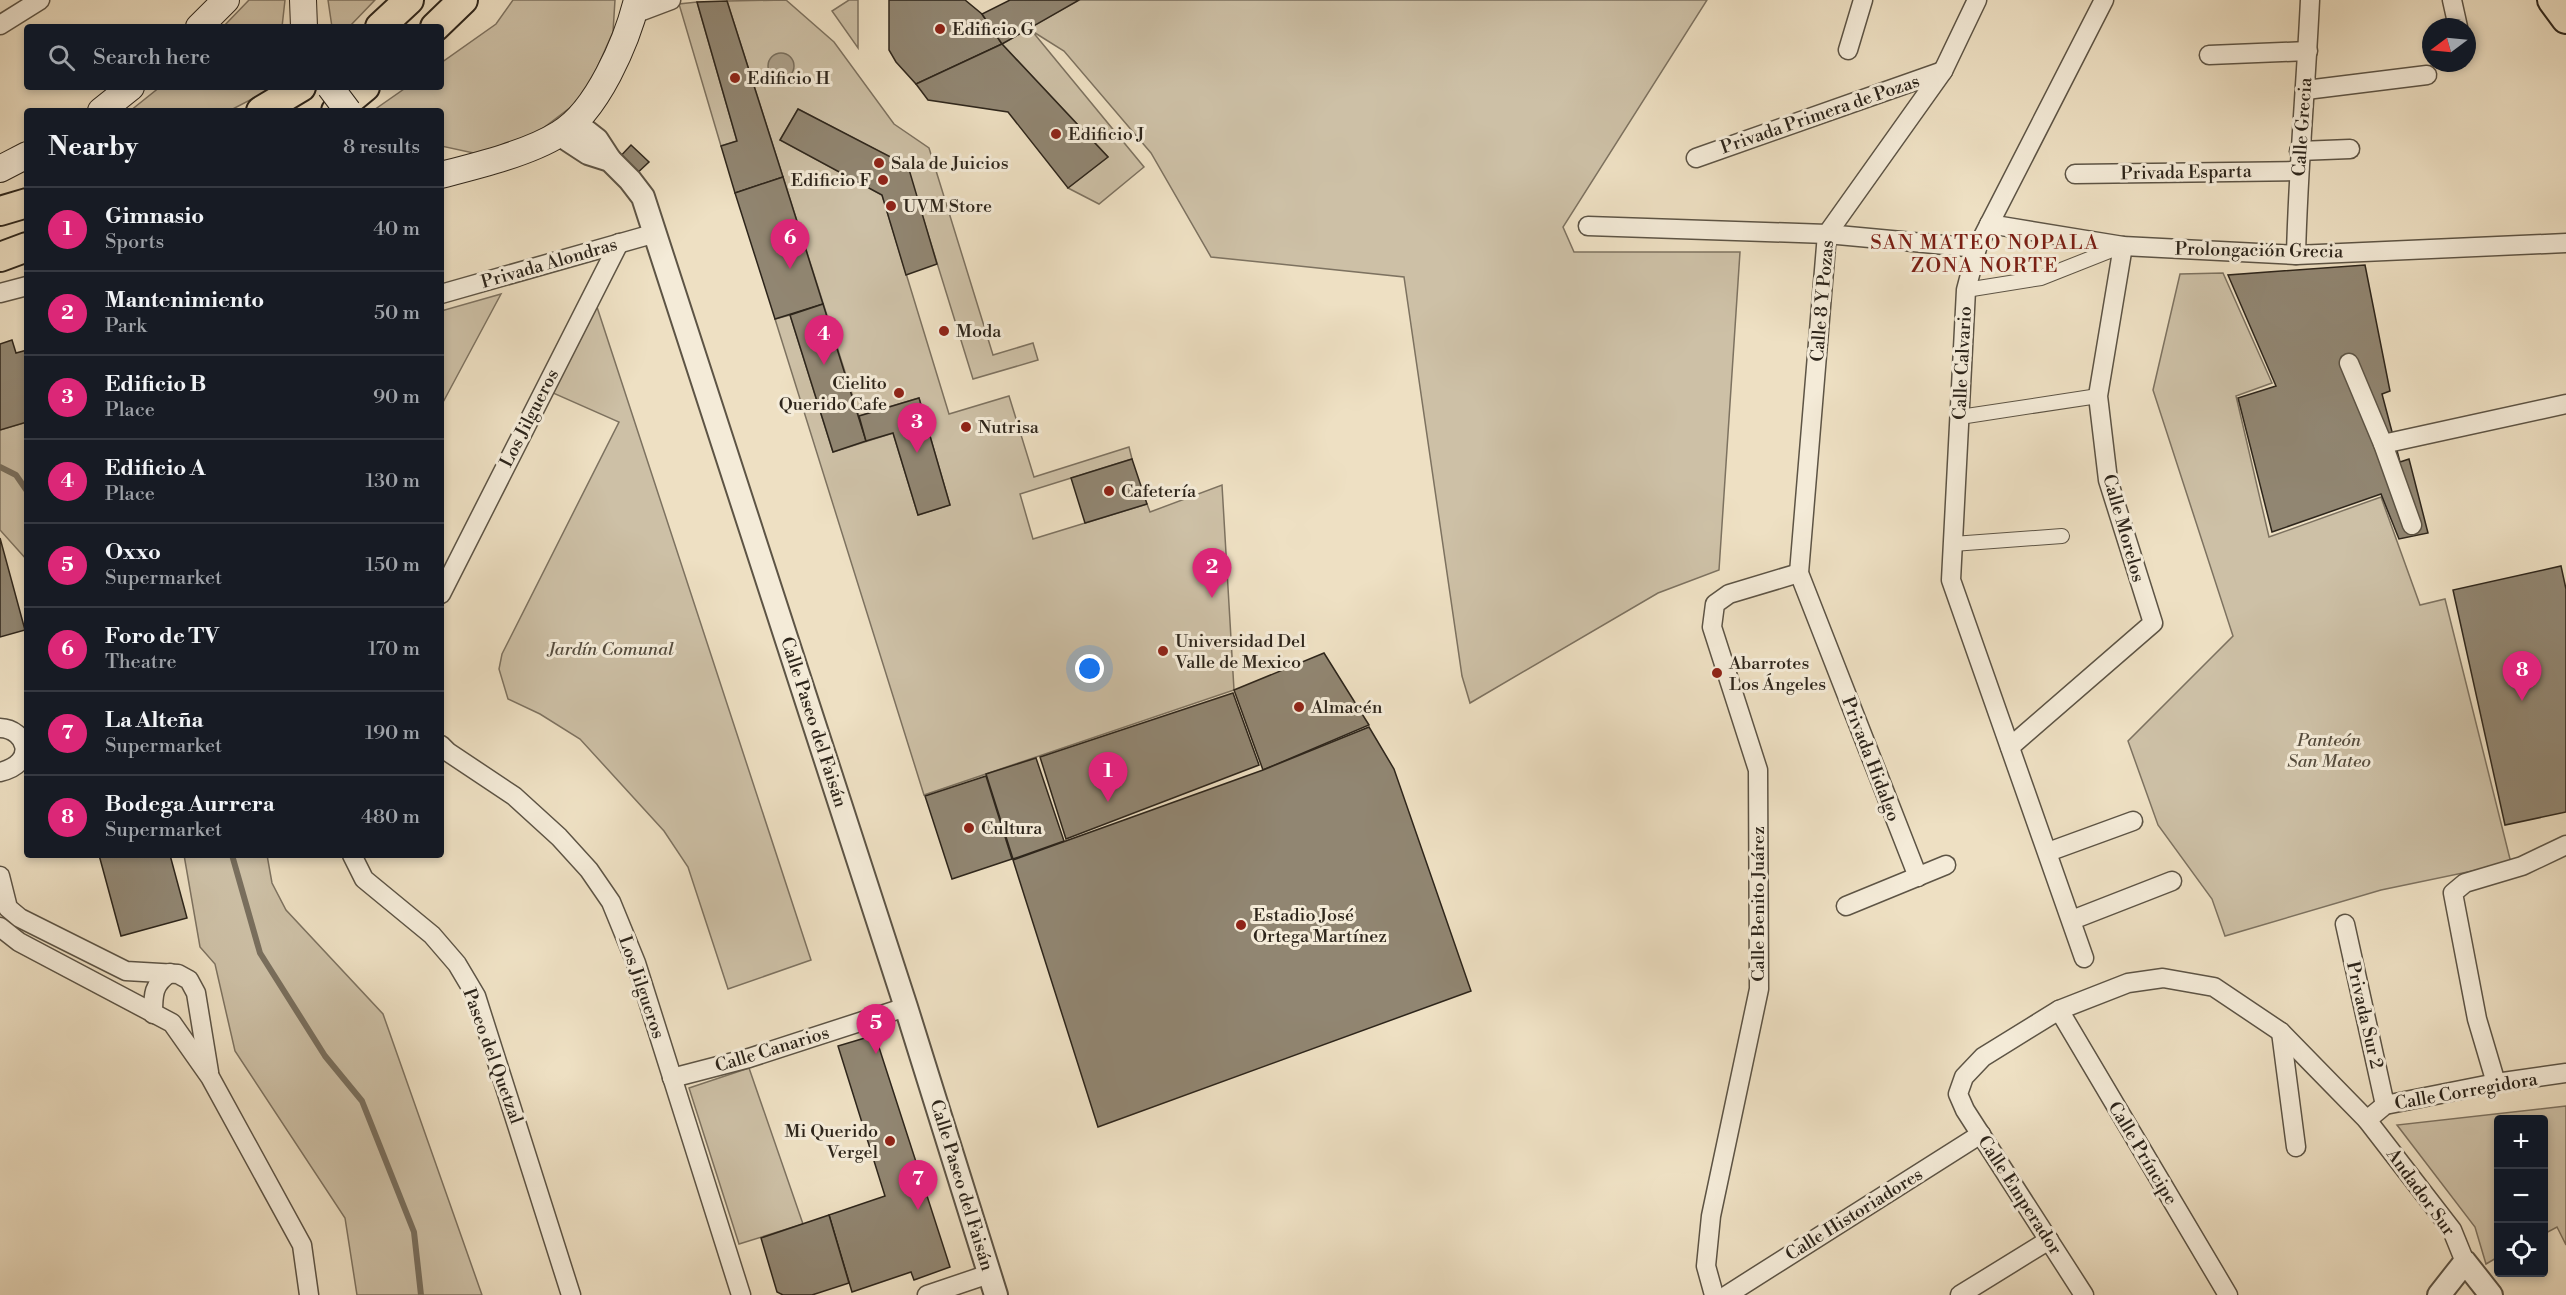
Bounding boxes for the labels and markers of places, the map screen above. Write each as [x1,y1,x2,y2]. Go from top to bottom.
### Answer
place label: Edificio G [952,18,1034,41]
marker: Edificio G [933,22,947,36]
place label: Edificio H [747,67,830,90]
marker: Edificio H [728,71,742,85]
place label: Edificio J [1068,123,1145,146]
marker: Edificio J [1049,127,1063,141]
place label: Sala de Juicios [891,152,1009,175]
marker: Sala de Juicios [872,156,886,170]
place label: Edificio F [791,169,871,192]
marker: Edificio F [876,173,890,187]
place label: UVM Store [903,195,992,218]
marker: UVM Store [884,199,898,213]
pin: 6 [770,220,810,269]
pin: 4 [804,316,844,365]
place label: Moda [956,320,1002,343]
marker: Moda [937,324,951,338]
place label: Cielito Querido Cafe [779,372,887,416]
marker: Cielito Querido Cafe [892,386,906,400]
pin: 3 [898,404,936,453]
place label: Nutrisa [978,416,1040,439]
marker: Nutrisa [959,420,973,434]
place label: Cafetería [1121,480,1197,503]
marker: Cafetería [1102,484,1116,498]
pin: 2 [1192,548,1232,598]
place label: Universidad Del Valle de Mexico [1174,630,1306,674]
marker: Universidad Del Valle de Mexico [1156,644,1170,658]
place label: Abarrotes Los Ángeles [1728,652,1826,696]
pin: 8 [2502,652,2542,701]
marker: Abarrotes Los Ángeles [1710,666,1724,680]
place label: Almacén [1310,696,1383,719]
marker: Almacén [1292,700,1306,714]
pin: 1 [1088,752,1128,802]
place label: Cultura [981,817,1043,840]
marker: Cultura [962,821,976,835]
place label: Estadio José Ortega Martínez [1253,904,1387,948]
marker: Estadio José Ortega Martínez [1234,918,1248,932]
pin: 5 [856,1004,896,1054]
place label: Mi Querido Vergel [785,1120,879,1164]
marker: Mi Querido Vergel [883,1134,897,1148]
pin: 7 [898,1160,938,1210]

